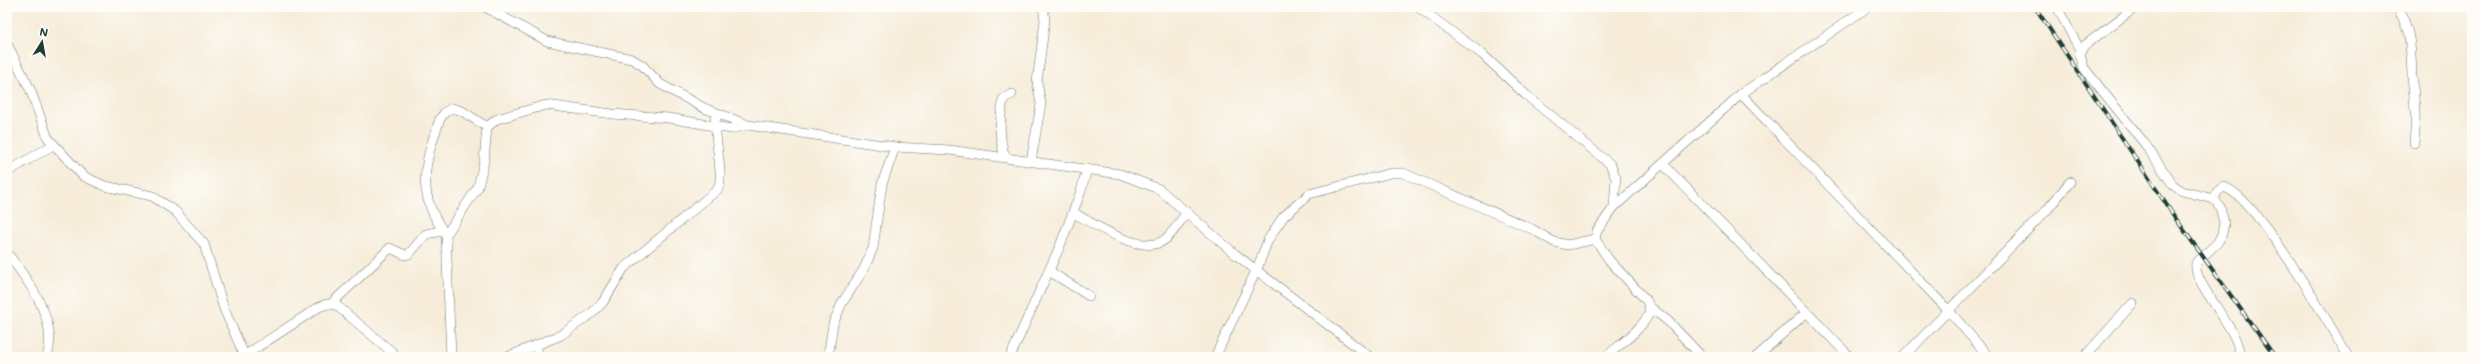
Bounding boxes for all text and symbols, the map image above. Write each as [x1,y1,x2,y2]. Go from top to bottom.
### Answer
north arrow [22,22,62,62]
text: N [38,24,50,40]

